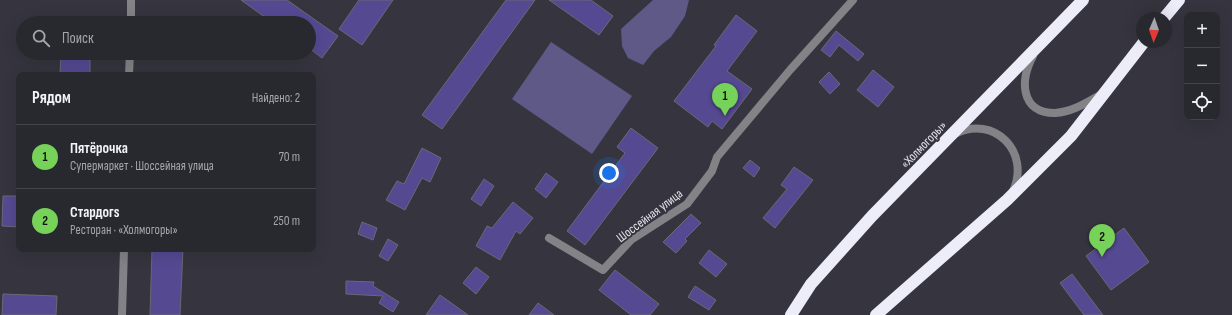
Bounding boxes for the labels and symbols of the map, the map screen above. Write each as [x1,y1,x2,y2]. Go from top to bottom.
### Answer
north arrow [1136,12,1172,48]
pin: 1 [712,83,738,116]
street label: «Холмогоры» [897,118,950,172]
your location [599,163,619,183]
street label: Шоссейная улица [613,186,686,246]
pin: 2 [1089,224,1115,257]

